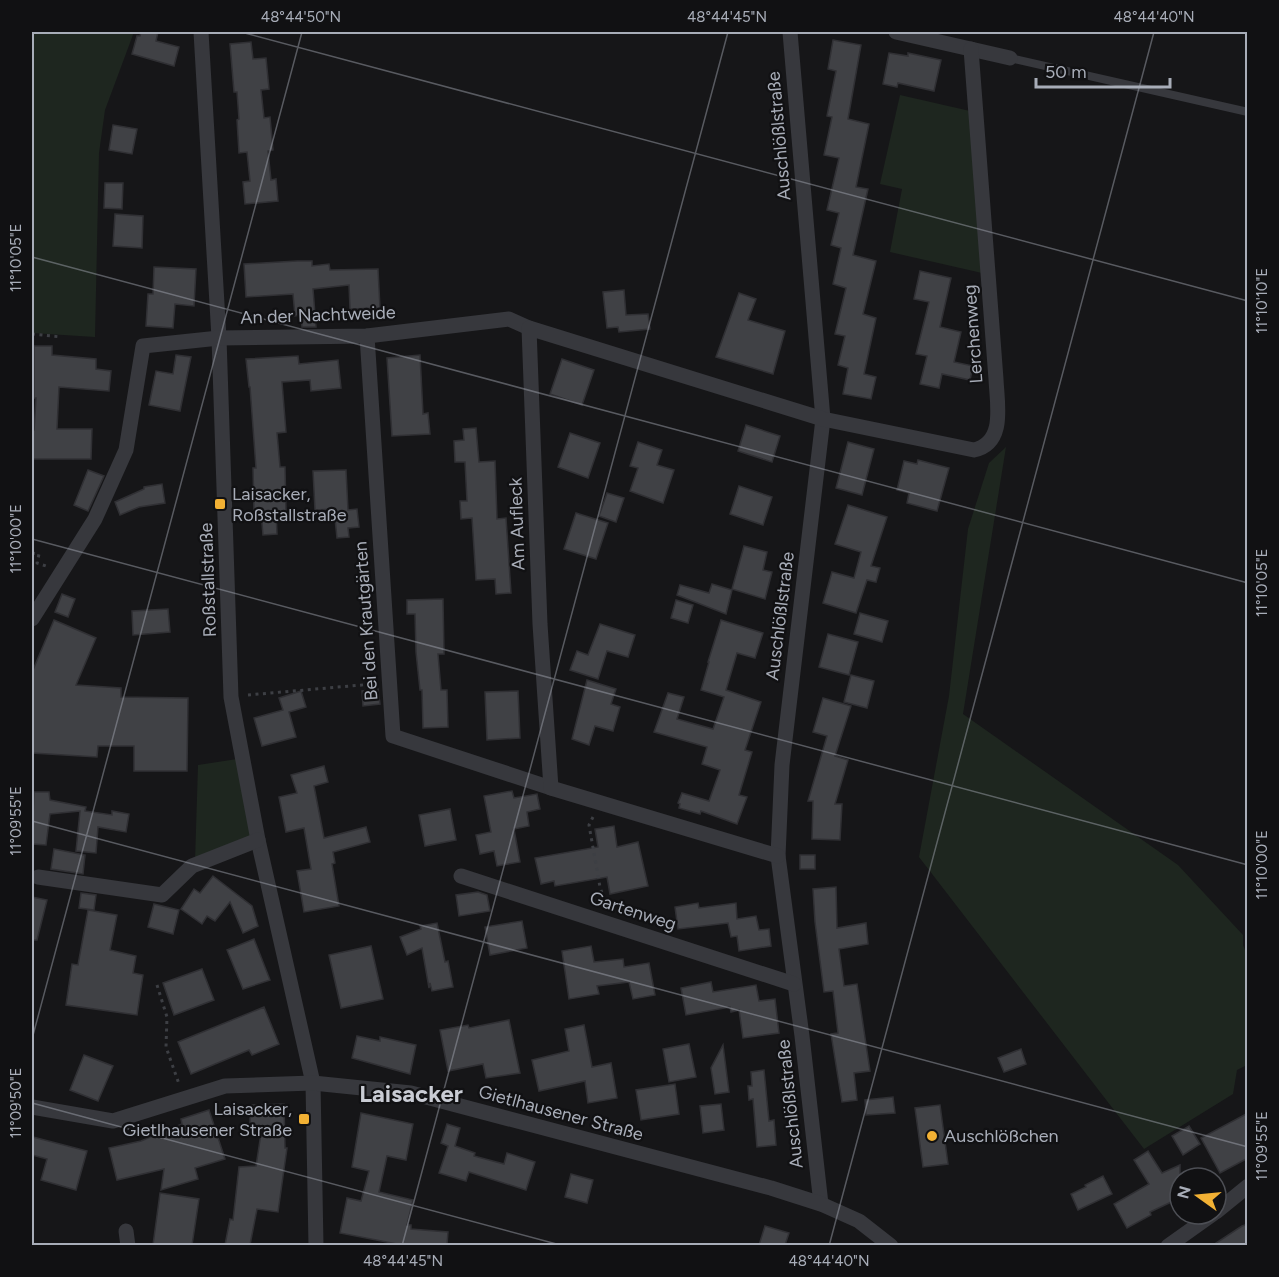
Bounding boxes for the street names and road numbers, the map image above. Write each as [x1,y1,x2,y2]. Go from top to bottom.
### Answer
street label: Auschlößlstraße [762,70,796,201]
street label: Lerchenweg [959,284,987,384]
street label: An der Nachtweide [240,301,396,329]
street label: Am Aufleck [504,477,530,571]
street label: Roßstallstraße [195,522,221,638]
street label: Bei den Krautgärten [349,541,383,701]
street label: Auschlößlstraße [761,550,799,682]
street label: Gartenweg [587,887,679,935]
street label: Auschlößlstraße [772,1038,808,1169]
street label: Gietlhausener Straße [476,1080,646,1146]

